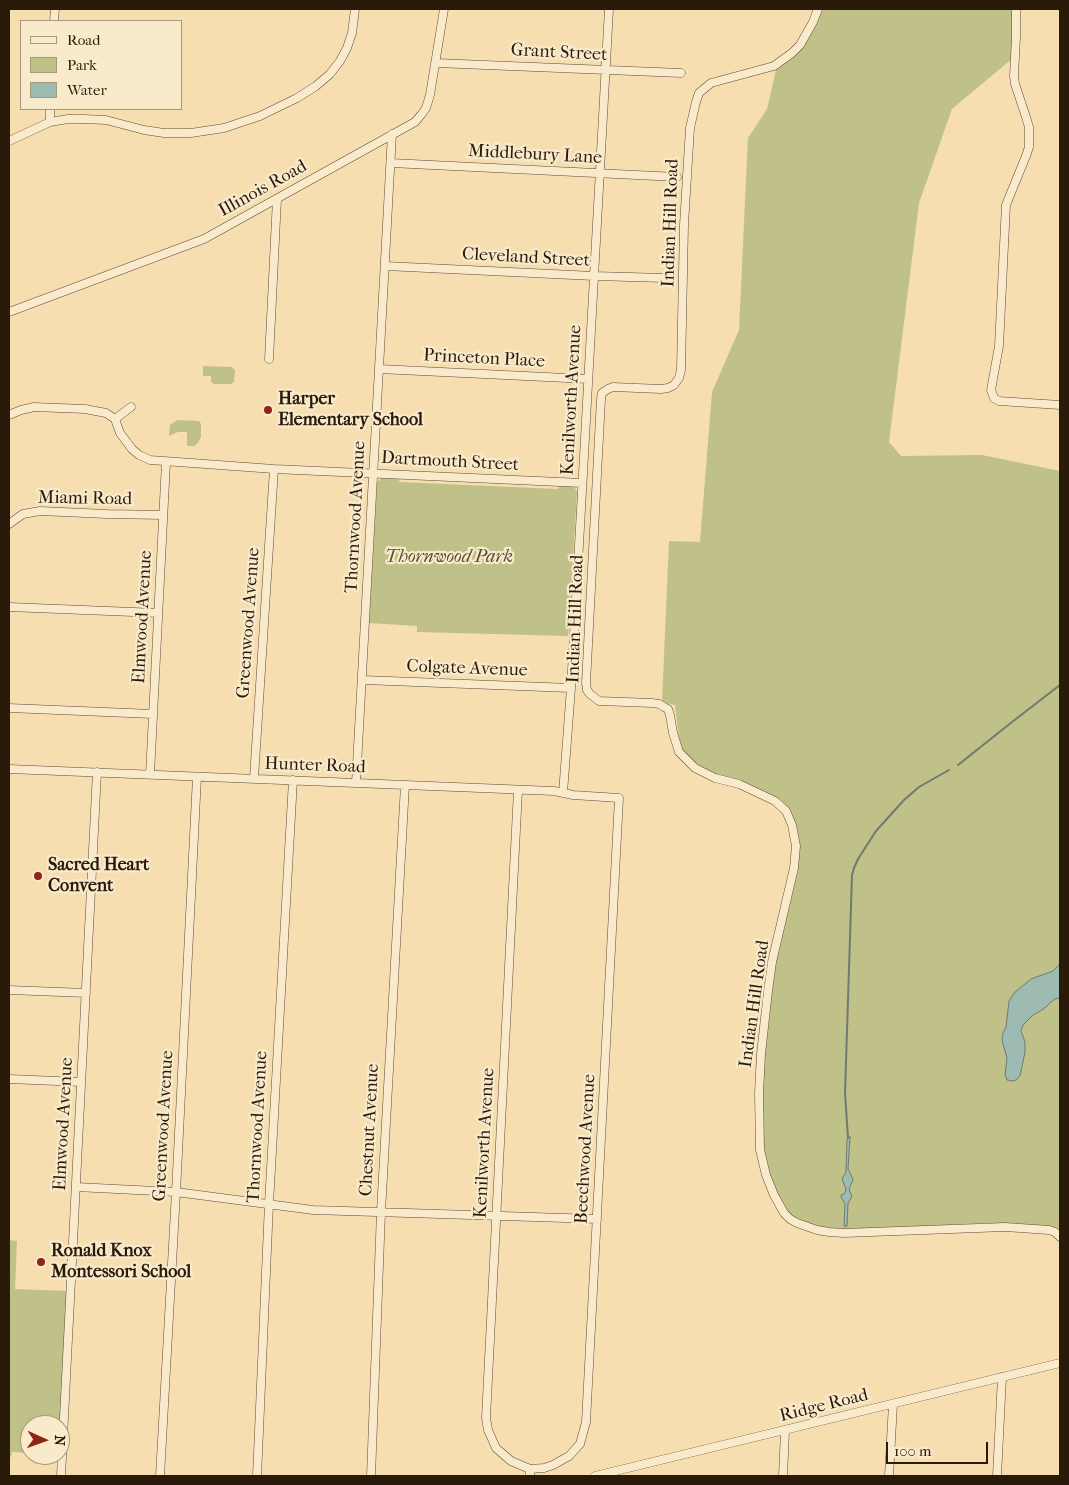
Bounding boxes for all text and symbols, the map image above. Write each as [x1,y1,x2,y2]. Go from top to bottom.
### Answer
legend [20,20,182,110]
text: Road [67,31,100,49]
street label: Grant Street [510,40,608,66]
text: Park [67,56,97,74]
text: Water [67,81,107,99]
street label: Middlebury Lane [467,141,603,169]
street label: Illinois Road [215,156,311,222]
street label: Indian Hill Road [658,158,684,288]
street label: Cleveland Street [462,244,590,272]
street label: Kenilworth Avenue [557,324,587,476]
street label: Princeton Place [423,345,545,373]
place label: Harper Elementary School [278,389,423,432]
marker: Harper Elementary School [262,404,274,416]
street label: Thornwood Avenue [341,440,371,594]
street label: Dartmouth Street [380,448,520,476]
street label: Miami Road [38,487,132,511]
street label: Greenwood Avenue [233,547,265,699]
park label: Thornwood Park [385,547,513,569]
street label: Elmwood Avenue [129,550,157,684]
street label: Indian Hill Road [563,554,589,684]
street label: Colgate Avenue [406,656,528,682]
street label: Hunter Road [264,753,366,779]
place label: Sacred Heart Convent [48,855,149,898]
marker: Sacred Heart Convent [32,870,44,882]
street label: Indian Hill Road [735,939,775,1069]
street label: Greenwood Avenue [149,1050,179,1202]
street label: Thornwood Avenue [243,1050,273,1204]
street label: Elmwood Avenue [50,1057,78,1191]
street label: Chestnut Avenue [356,1063,384,1197]
street label: Kenilworth Avenue [470,1067,500,1219]
street label: Beechwood Avenue [571,1073,601,1225]
place label: Ronald Knox Montessori School [51,1241,191,1284]
marker: Ronald Knox Montessori School [35,1256,47,1268]
street label: Ridge Road [777,1385,871,1427]
north arrow [20,1415,70,1465]
scale bar [889,1432,992,1464]
text: N [51,1435,68,1446]
text: 100 m [894,1442,932,1460]

